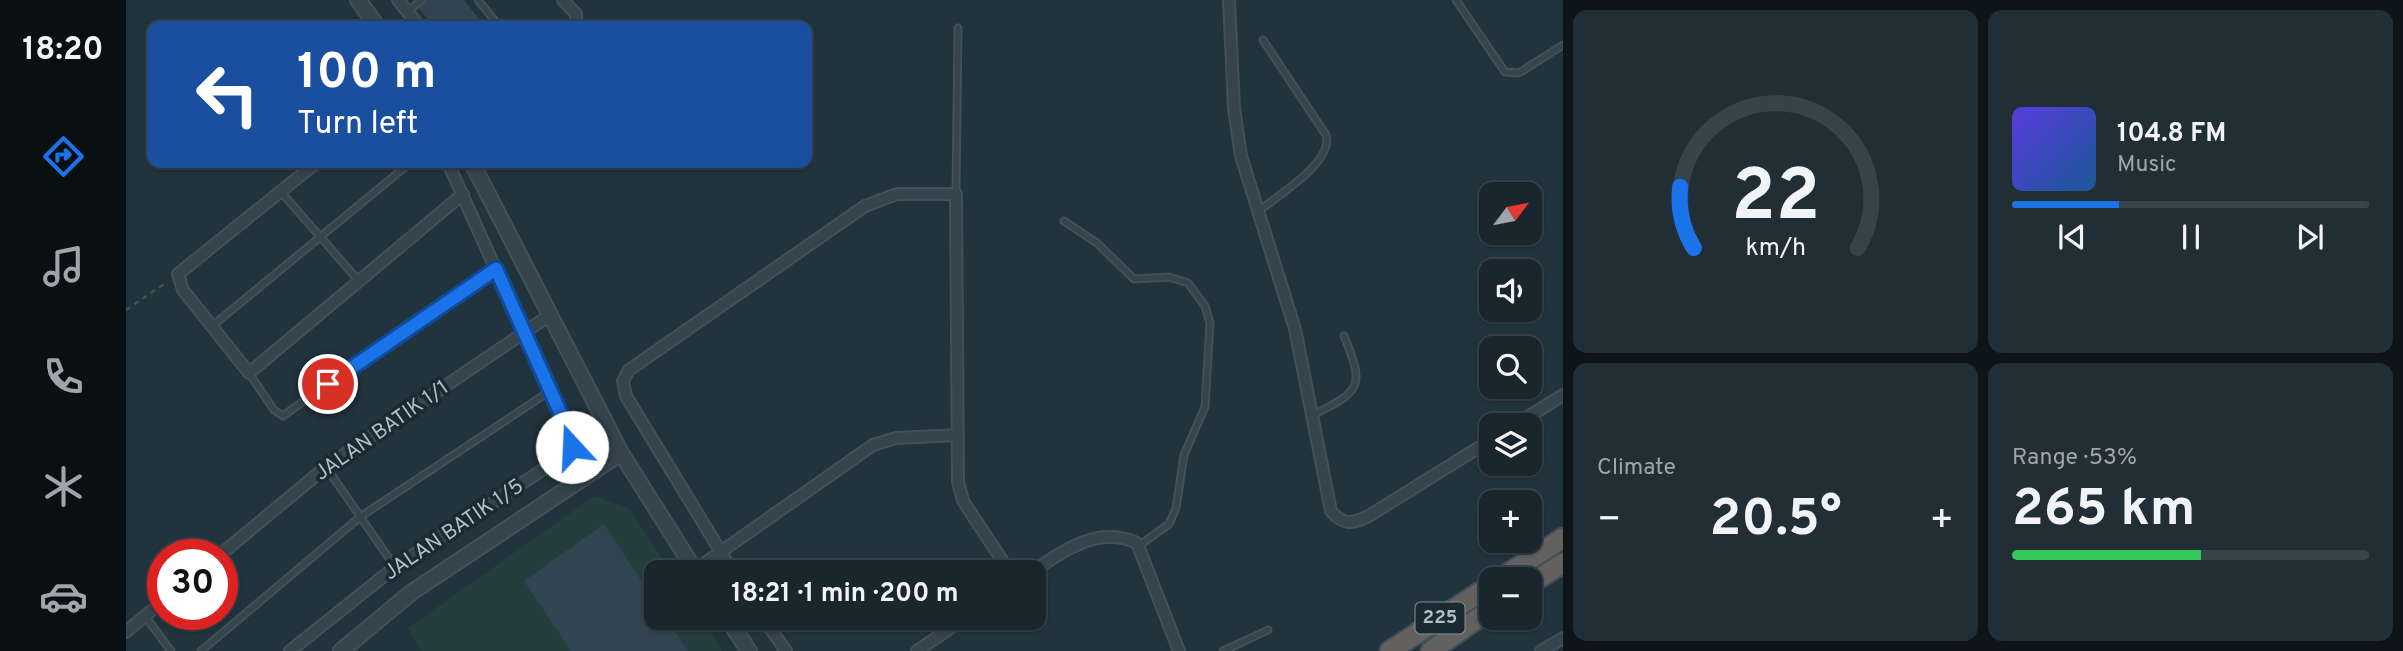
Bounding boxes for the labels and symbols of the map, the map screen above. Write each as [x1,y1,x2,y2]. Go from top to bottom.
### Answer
north arrow [1479,182,1542,245]
pin [298,354,358,414]
street label: JALAN BATIK 1/1 [310,375,454,487]
position arrow [535,410,609,484]
street label: JALAN BATIK 1/5 [379,473,529,587]
speed limit sign: 30 [147,539,238,630]
road number: 225 [1416,603,1464,634]

